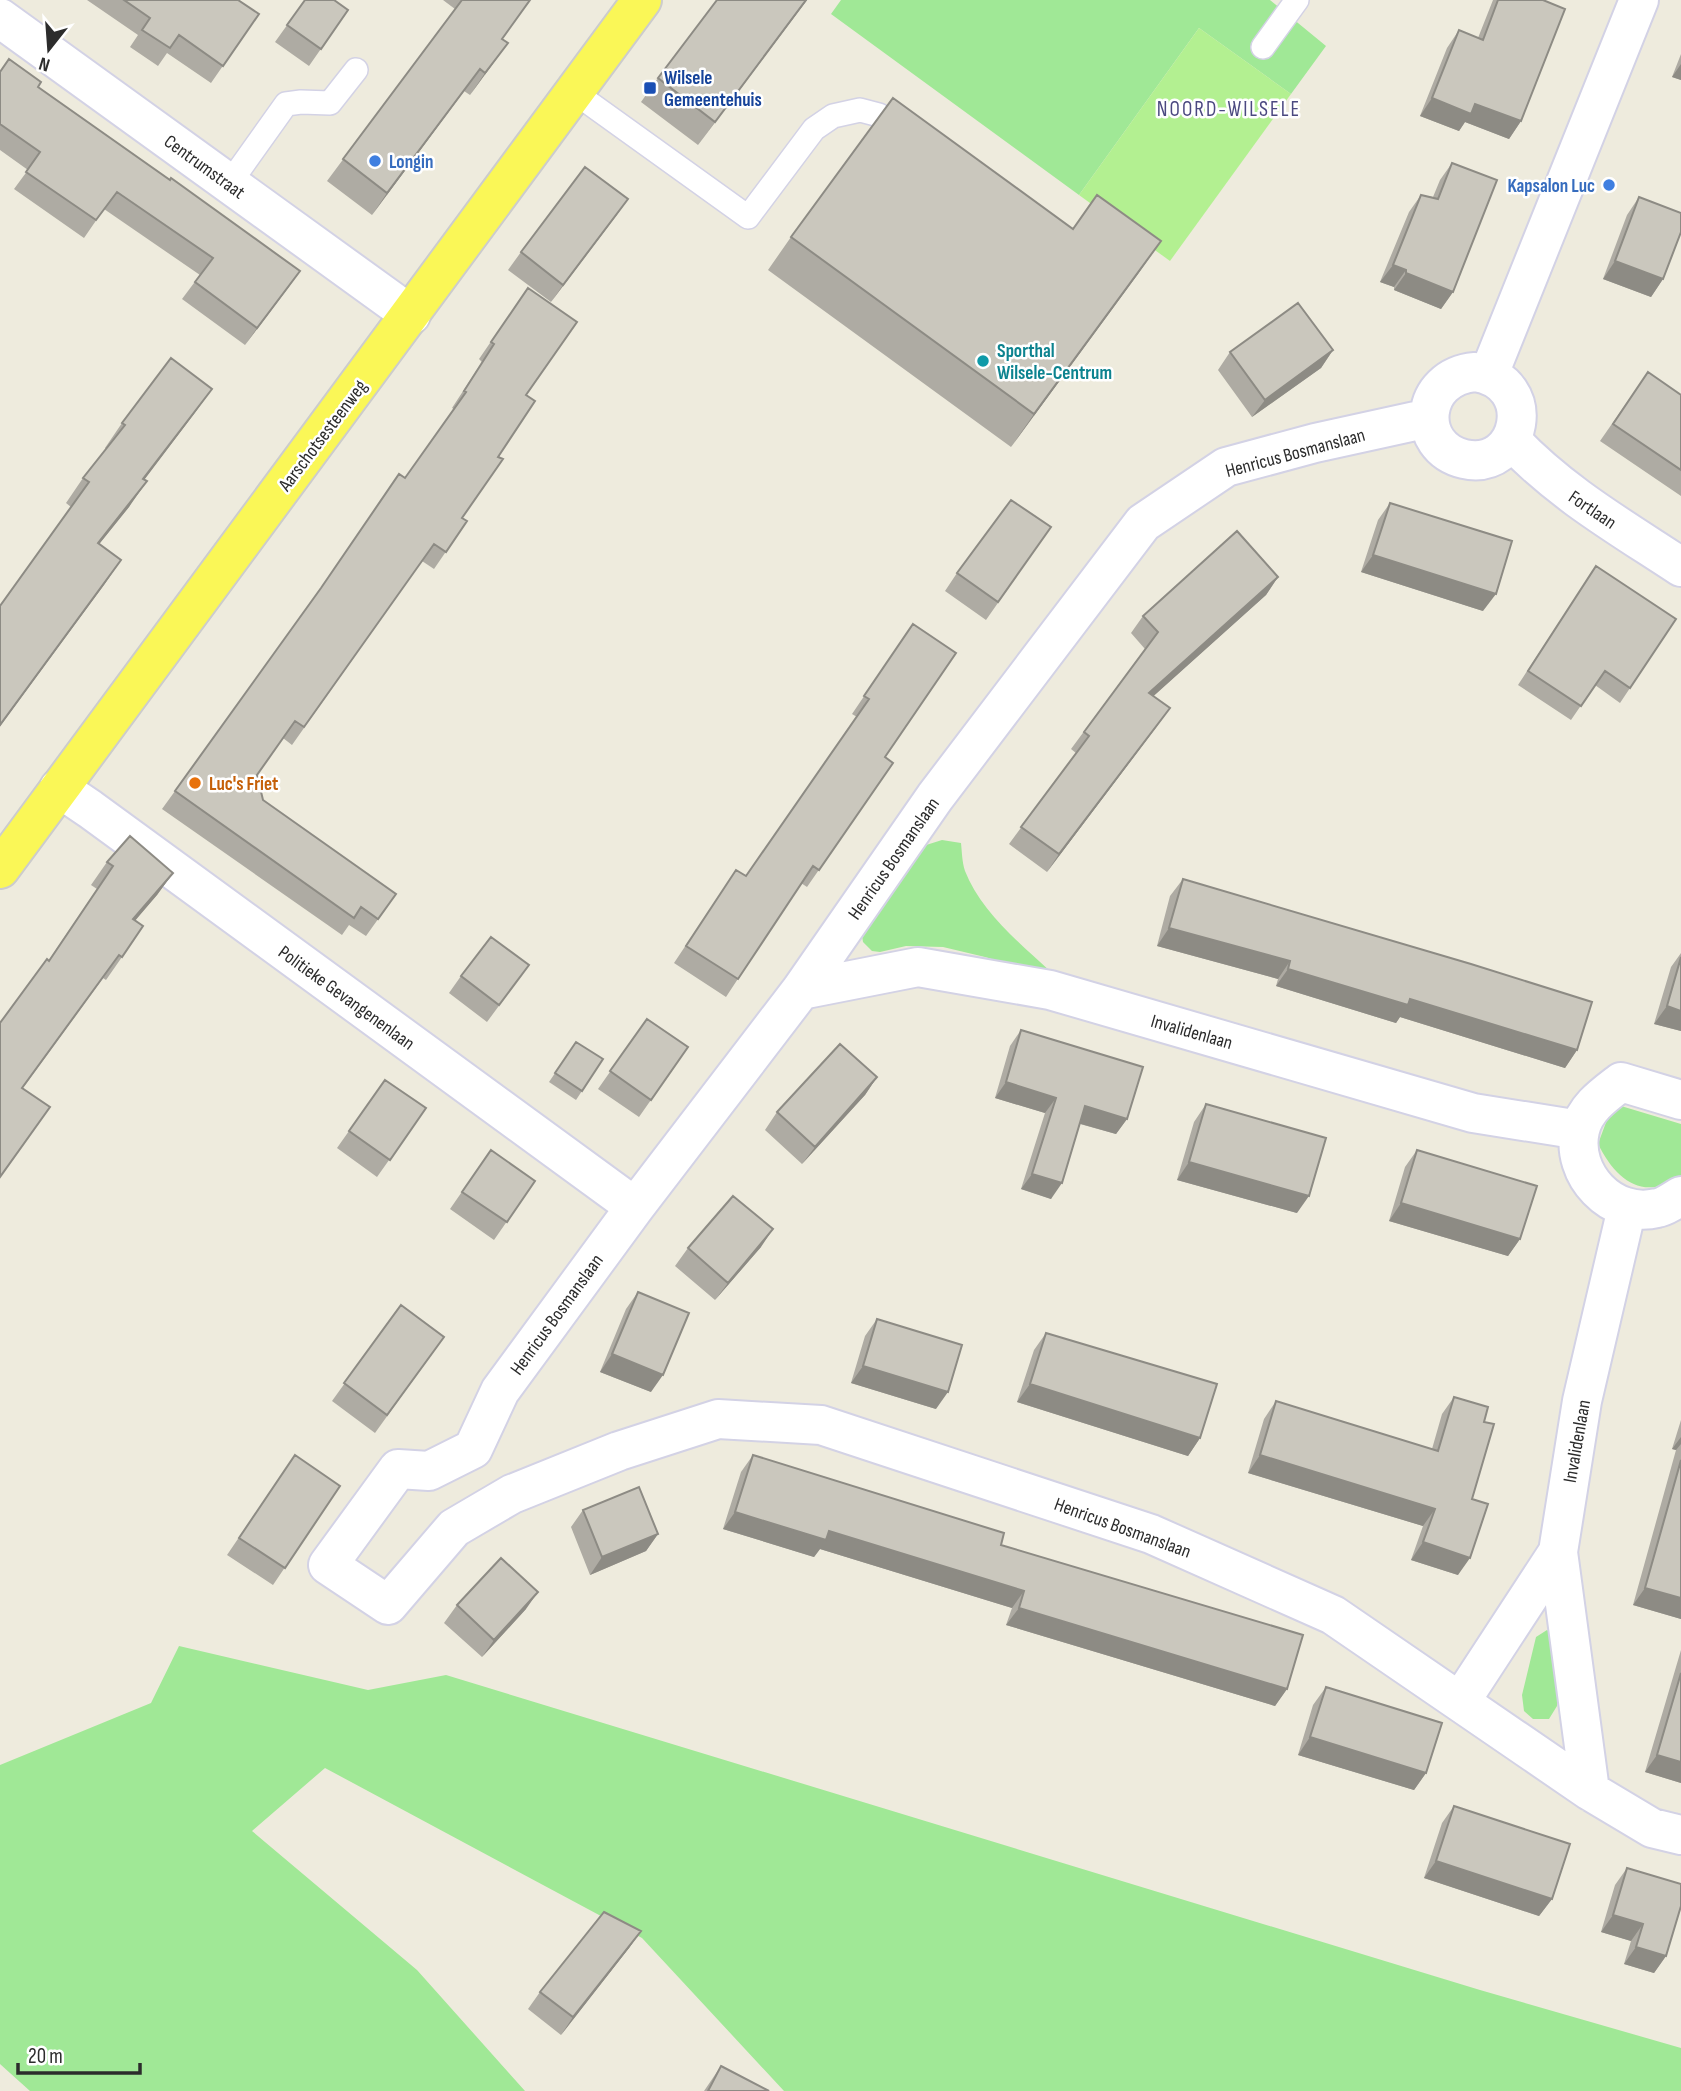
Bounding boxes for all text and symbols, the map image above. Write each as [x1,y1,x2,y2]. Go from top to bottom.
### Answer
north arrow [14,14,84,84]
text: N [36,51,53,76]
place label: Wilsele Gemeentehuis [664,67,762,112]
marker: Wilsele Gemeentehuis [642,80,658,96]
district label: NOORD-WILSELE [1157,97,1301,122]
street label: Centrumstraat [159,130,249,204]
place label: Longin [389,151,433,174]
marker: Longin [367,153,383,169]
place label: Kapsalon Luc [1507,175,1595,198]
marker: Kapsalon Luc [1601,177,1617,193]
place label: Sporthal Wilsele-Centrum [997,340,1112,385]
marker: Sporthal Wilsele-Centrum [975,353,991,369]
street label: Aarschotsesteenweg [273,375,373,497]
street label: Henricus Bosmanslaan [1223,424,1368,483]
street label: Fortlaan [1564,486,1620,534]
place label: Luc's Friet [209,773,278,796]
marker: Luc's Friet [187,775,203,791]
street label: Henricus Bosmanslaan [844,793,945,924]
street label: Politieke Gevangenenlaan [273,941,419,1055]
street label: Invalidenlaan [1148,1010,1235,1055]
street label: Henricus Bosmanslaan [506,1250,609,1380]
street label: Invalidenlaan [1559,1398,1596,1485]
street label: Henricus Bosmanslaan [1051,1493,1194,1564]
scale bar [18,2032,140,2076]
text: 20 m [28,2044,63,2069]

